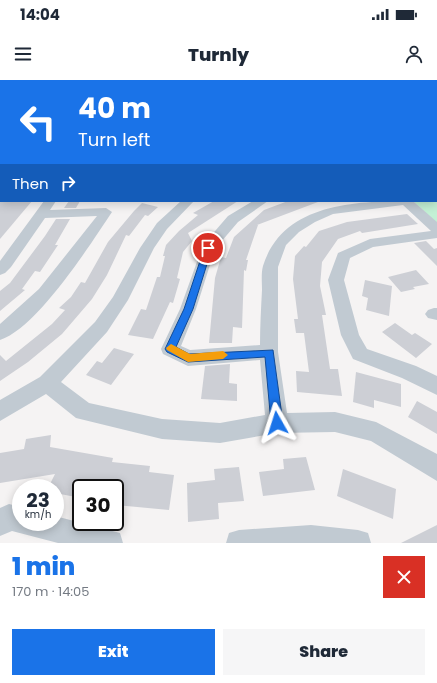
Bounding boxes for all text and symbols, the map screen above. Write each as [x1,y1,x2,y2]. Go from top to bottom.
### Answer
text: 14:04 [20,4,60,25]
text: Turnly [188,42,249,67]
icon: menu [12,43,34,65]
icon: person [403,43,425,65]
text: 40 m [78,89,151,128]
icon: left [12,96,64,148]
text: Turn left [78,127,150,152]
icon: right [57,172,79,194]
text: Then [12,173,49,194]
pin [191,231,225,265]
icon: arrive [197,237,219,259]
position arrow [256,402,298,444]
speed limit sign: 30 [72,479,124,531]
text: 23 [26,486,50,514]
text: km/h [25,507,51,522]
text: 1 min [12,550,75,583]
button: close [383,556,425,598]
text: 170 m · 14:05 [12,582,89,601]
button: Exit [12,629,215,675]
button: Share [223,629,425,675]

